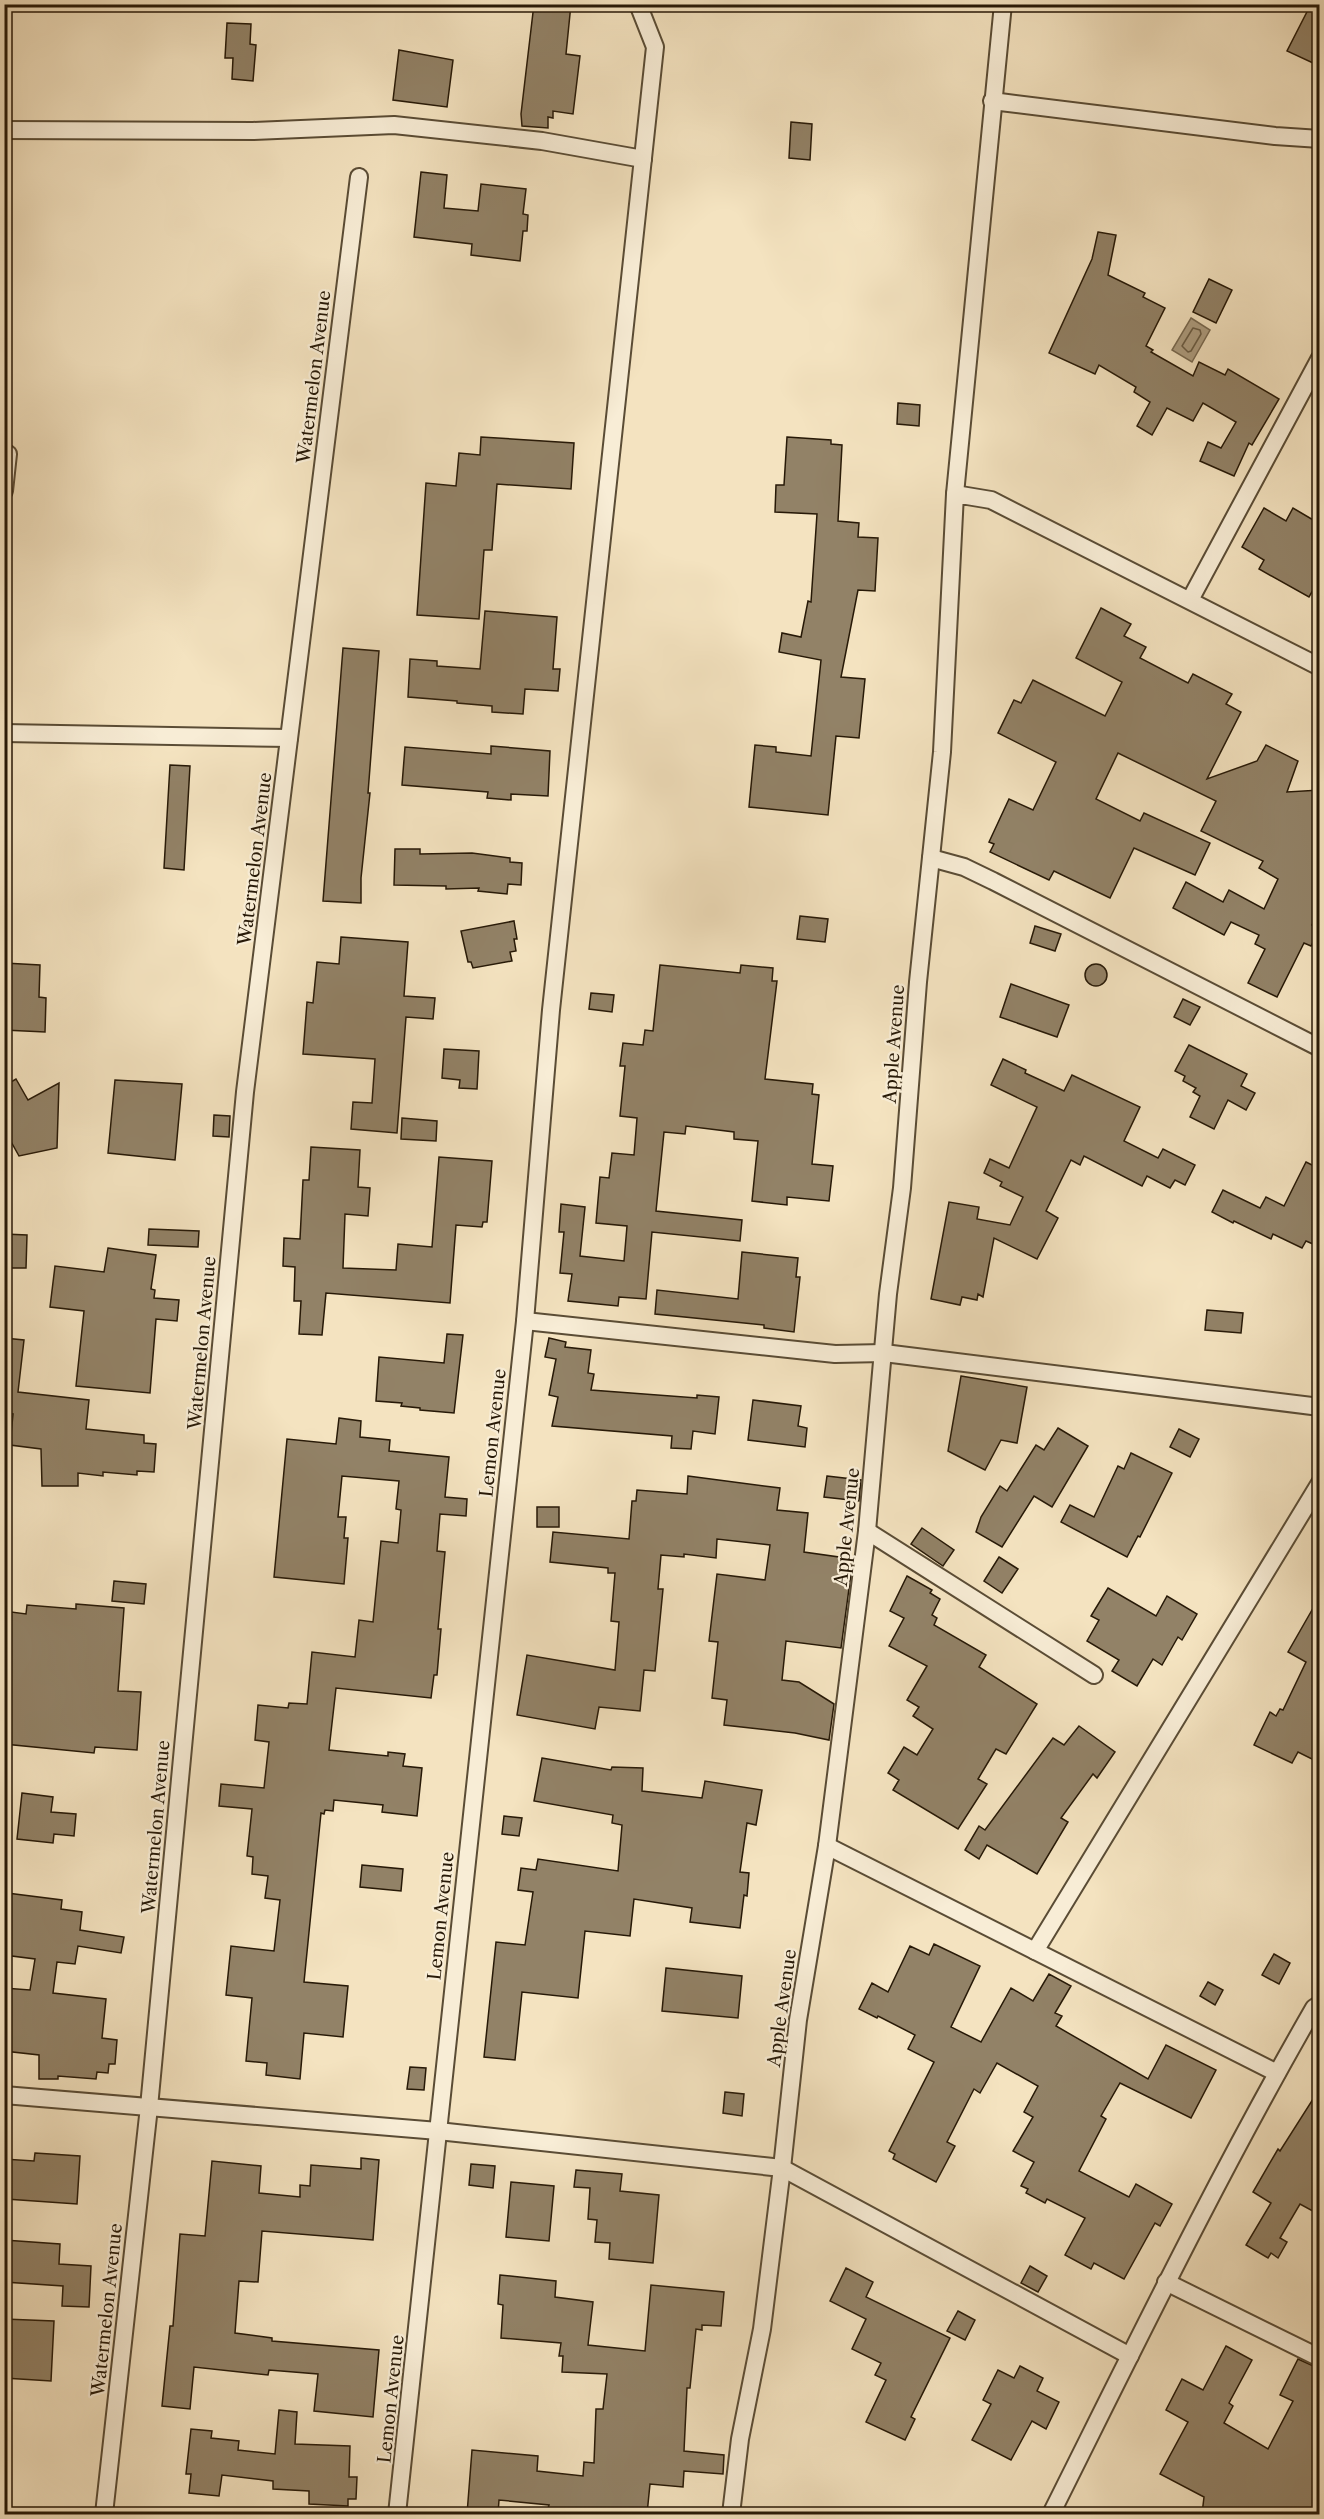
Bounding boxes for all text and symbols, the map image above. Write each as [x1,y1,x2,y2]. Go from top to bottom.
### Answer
street label: Watermelon Avenue [292,289,336,466]
street label: Watermelon Avenue [233,771,277,948]
street label: Apple Avenue [879,984,909,1105]
street label: Watermelon Avenue [183,1255,221,1432]
street label: Lemon Avenue [475,1368,511,1498]
street label: Apple Avenue [830,1467,864,1588]
street label: Watermelon Avenue [137,1739,175,1916]
street label: Lemon Avenue [423,1851,459,1981]
street label: Apple Avenue [763,1948,801,2069]
street label: Watermelon Avenue [87,2222,127,2399]
street label: Lemon Avenue [373,2334,409,2464]

